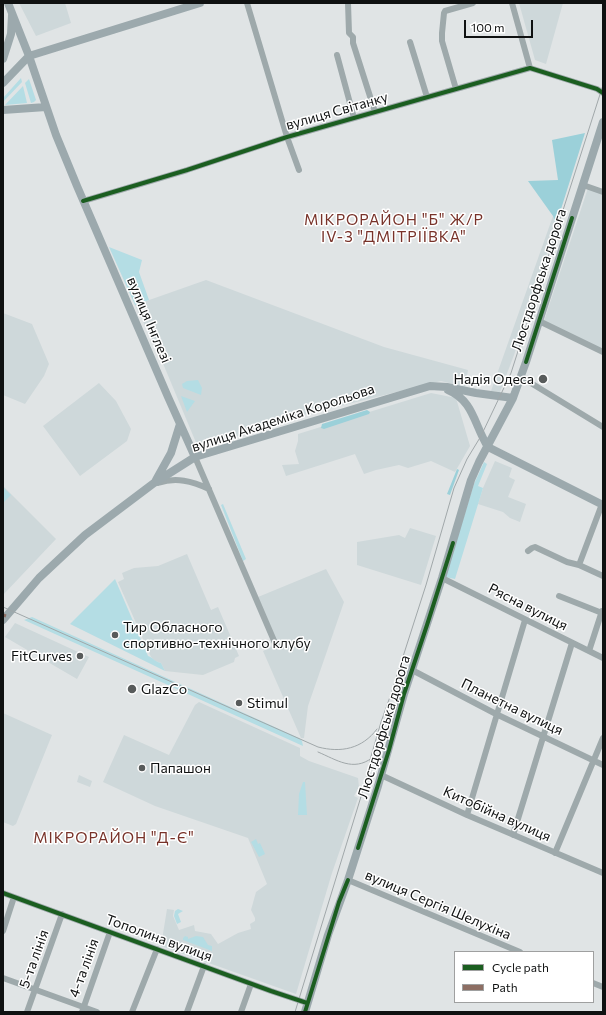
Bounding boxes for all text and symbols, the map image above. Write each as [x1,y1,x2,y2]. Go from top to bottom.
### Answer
scale bar [466,12,535,38]
text: 100 m [471,20,505,34]
street label: вулиця Світанку [284,88,390,134]
street label: Люстдорфська дорога [508,207,570,353]
district label: МІКРОРАЙОН "Б" Ж/Р IV-3 "ДМІТРІЇВКА" [304,211,484,246]
street label: вулиця Інглезі [123,274,175,366]
place label: Надія Одеса [453,371,534,387]
marker: Надія Одеса [537,373,549,385]
street label: вулиця Академіка Корольова [189,380,377,456]
street label: Рясна вулиця [486,580,570,634]
place label: Тир Обласного спортивно-технічного клубу [123,619,311,652]
marker: Тир Обласного спортивно-технічного клубу [110,630,120,640]
place label: FitCurves [11,648,72,664]
marker: FitCurves [75,651,85,661]
street label: Люстдорфська дорога [354,653,414,801]
street label: Планетна вулиця [458,675,566,739]
place label: GlazCo [141,681,187,697]
marker: GlazCo [126,683,138,695]
place label: Stimul [247,695,288,711]
marker: Stimul [234,698,244,708]
place label: Папашон [150,760,211,776]
marker: Папашон [137,763,147,773]
street label: Китобійна вулиця [441,783,553,845]
district label: МІКРОРАЙОН "Д-Є" [33,829,195,847]
street label: вулиця Сергія Шелухіна [362,867,514,943]
street label: Тополина вулиця [103,911,215,965]
street label: 5-та лінія [16,927,52,991]
street label: 4-та лінія [66,936,102,1000]
legend [454,951,594,1003]
text: Cycle path [492,960,549,974]
text: Path [492,980,518,994]

